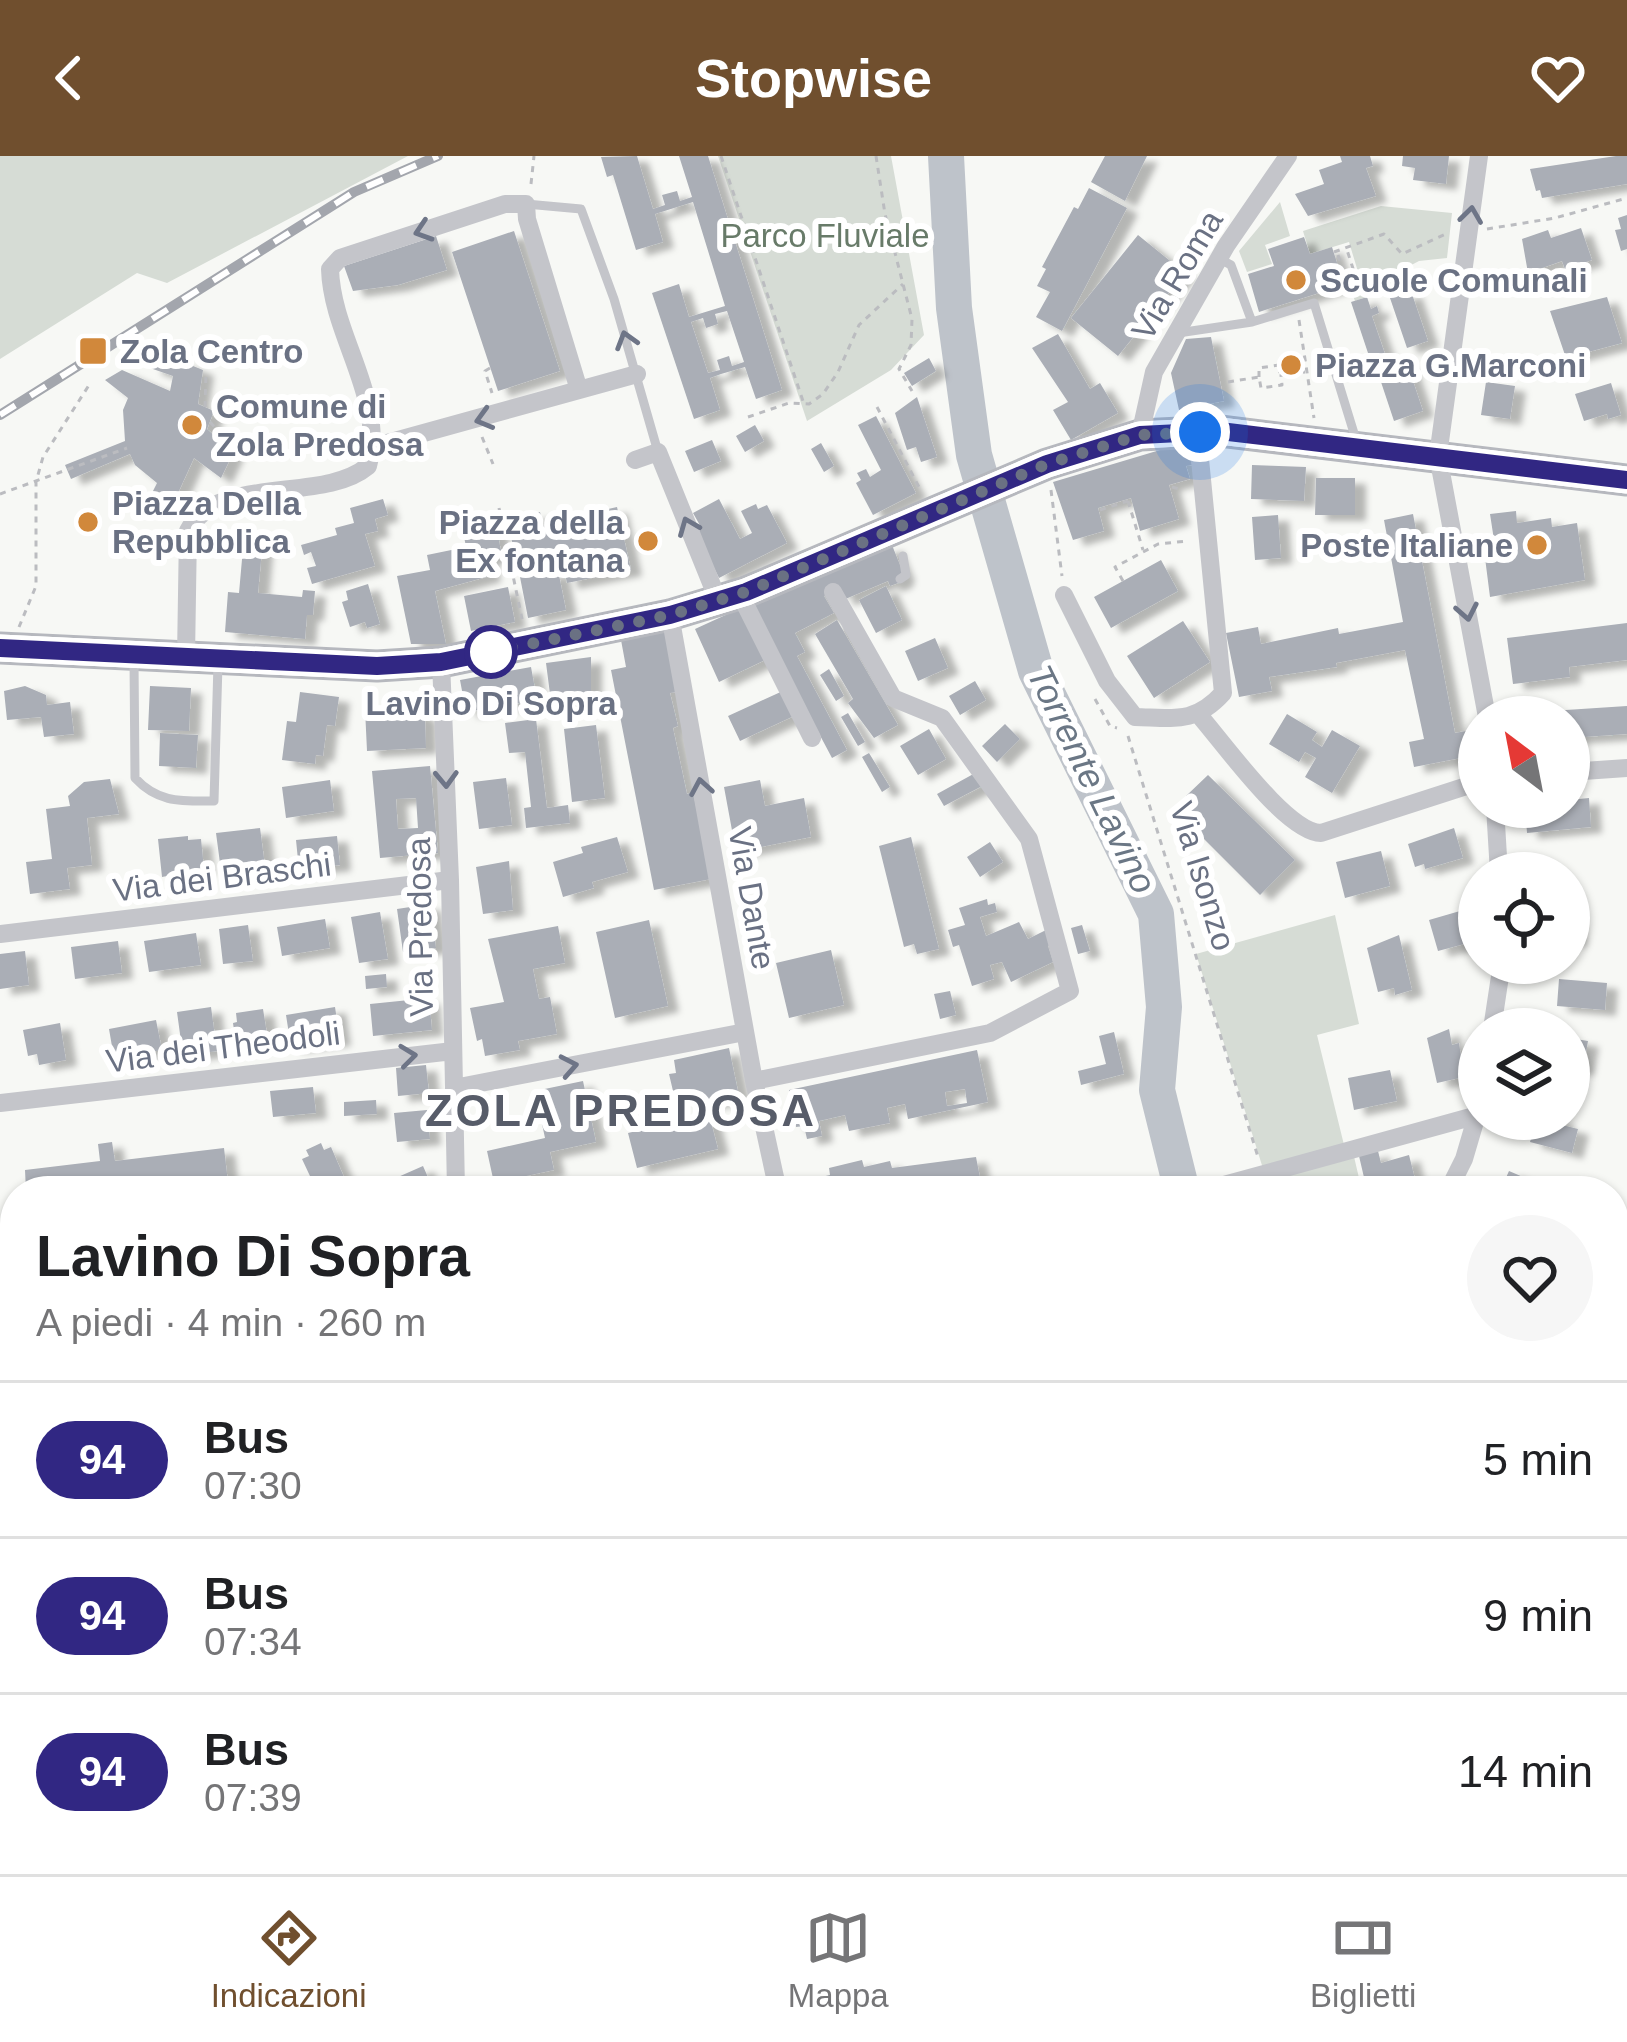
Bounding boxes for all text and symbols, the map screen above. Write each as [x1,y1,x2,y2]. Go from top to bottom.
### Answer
icon: back [36,45,102,111]
icon: heart [1525,45,1591,111]
text: Stopwise [695,48,932,108]
street label: Via Roma [1124,203,1230,346]
one-way arrow [1457,205,1483,225]
one-way arrow [413,216,434,241]
park label: Parco Fluviale [720,217,930,254]
place label: Scuole Comunali [1320,262,1588,299]
marker: Scuole Comunali [1283,267,1309,293]
one-way arrow [616,330,641,351]
place label: Zola Centro [120,333,303,370]
marker: Zola Centro [77,335,109,367]
place label: Piazza G.Marconi [1315,347,1586,384]
marker: Piazza G.Marconi [1278,352,1304,378]
place label: Comune di Zola Predosa [216,388,424,463]
your location [1170,402,1230,462]
one-way arrow [475,405,496,430]
marker: Comune di Zola Predosa [179,412,205,438]
place label: Piazza Della Repubblica [112,485,302,560]
place label: Piazza della Ex fontana [439,504,625,579]
marker: Piazza Della Repubblica [75,509,101,535]
one-way arrow [678,517,702,538]
place label: Poste Italiane [1300,527,1513,564]
marker: Piazza della Ex fontana [635,528,661,554]
marker: Poste Italiane [1524,532,1550,558]
one-way arrow [1453,602,1479,622]
marker: Lavino Di Sopra [466,627,516,677]
water label: Torrente Lavino [1019,658,1165,900]
place label: Lavino Di Sopra [365,685,617,722]
north arrow [1458,696,1590,828]
map controls [1458,696,1590,1140]
one-way arrow [433,770,459,789]
one-way arrow [689,778,715,798]
street label: Via Isonzo [1163,797,1243,955]
street label: Via Dante [721,824,783,972]
street label: Via Predosa [400,836,440,1017]
street label: Via dei Braschi [111,845,333,909]
button: locate [1458,852,1590,984]
button: layers [1458,1008,1590,1140]
street label: Via dei Theodoli [104,1014,342,1080]
one-way arrow [398,1044,418,1070]
one-way arrow [558,1054,578,1080]
district label: ZOLA PREDOSA [425,1085,817,1136]
button: heart [1467,1215,1593,1341]
text: Lavino Di Sopra [36,1224,470,1288]
text: A piedi · 4 min · 260 m [36,1301,426,1344]
text: Bus [204,1412,289,1463]
text: 5 min [1483,1434,1593,1485]
text: 94 [79,1436,125,1483]
text: 07:30 [204,1464,302,1507]
text: Bus [204,1568,289,1619]
text: 9 min [1483,1590,1593,1641]
text: 94 [79,1592,125,1639]
text: 07:34 [204,1620,302,1663]
text: Bus [204,1724,289,1775]
text: 14 min [1458,1746,1593,1797]
text: 94 [79,1748,125,1795]
text: 07:39 [204,1776,302,1819]
tab: Indicazioni [211,1905,367,2015]
tab: Mappa [788,1905,889,2015]
tab: Biglietti [1310,1905,1416,2015]

